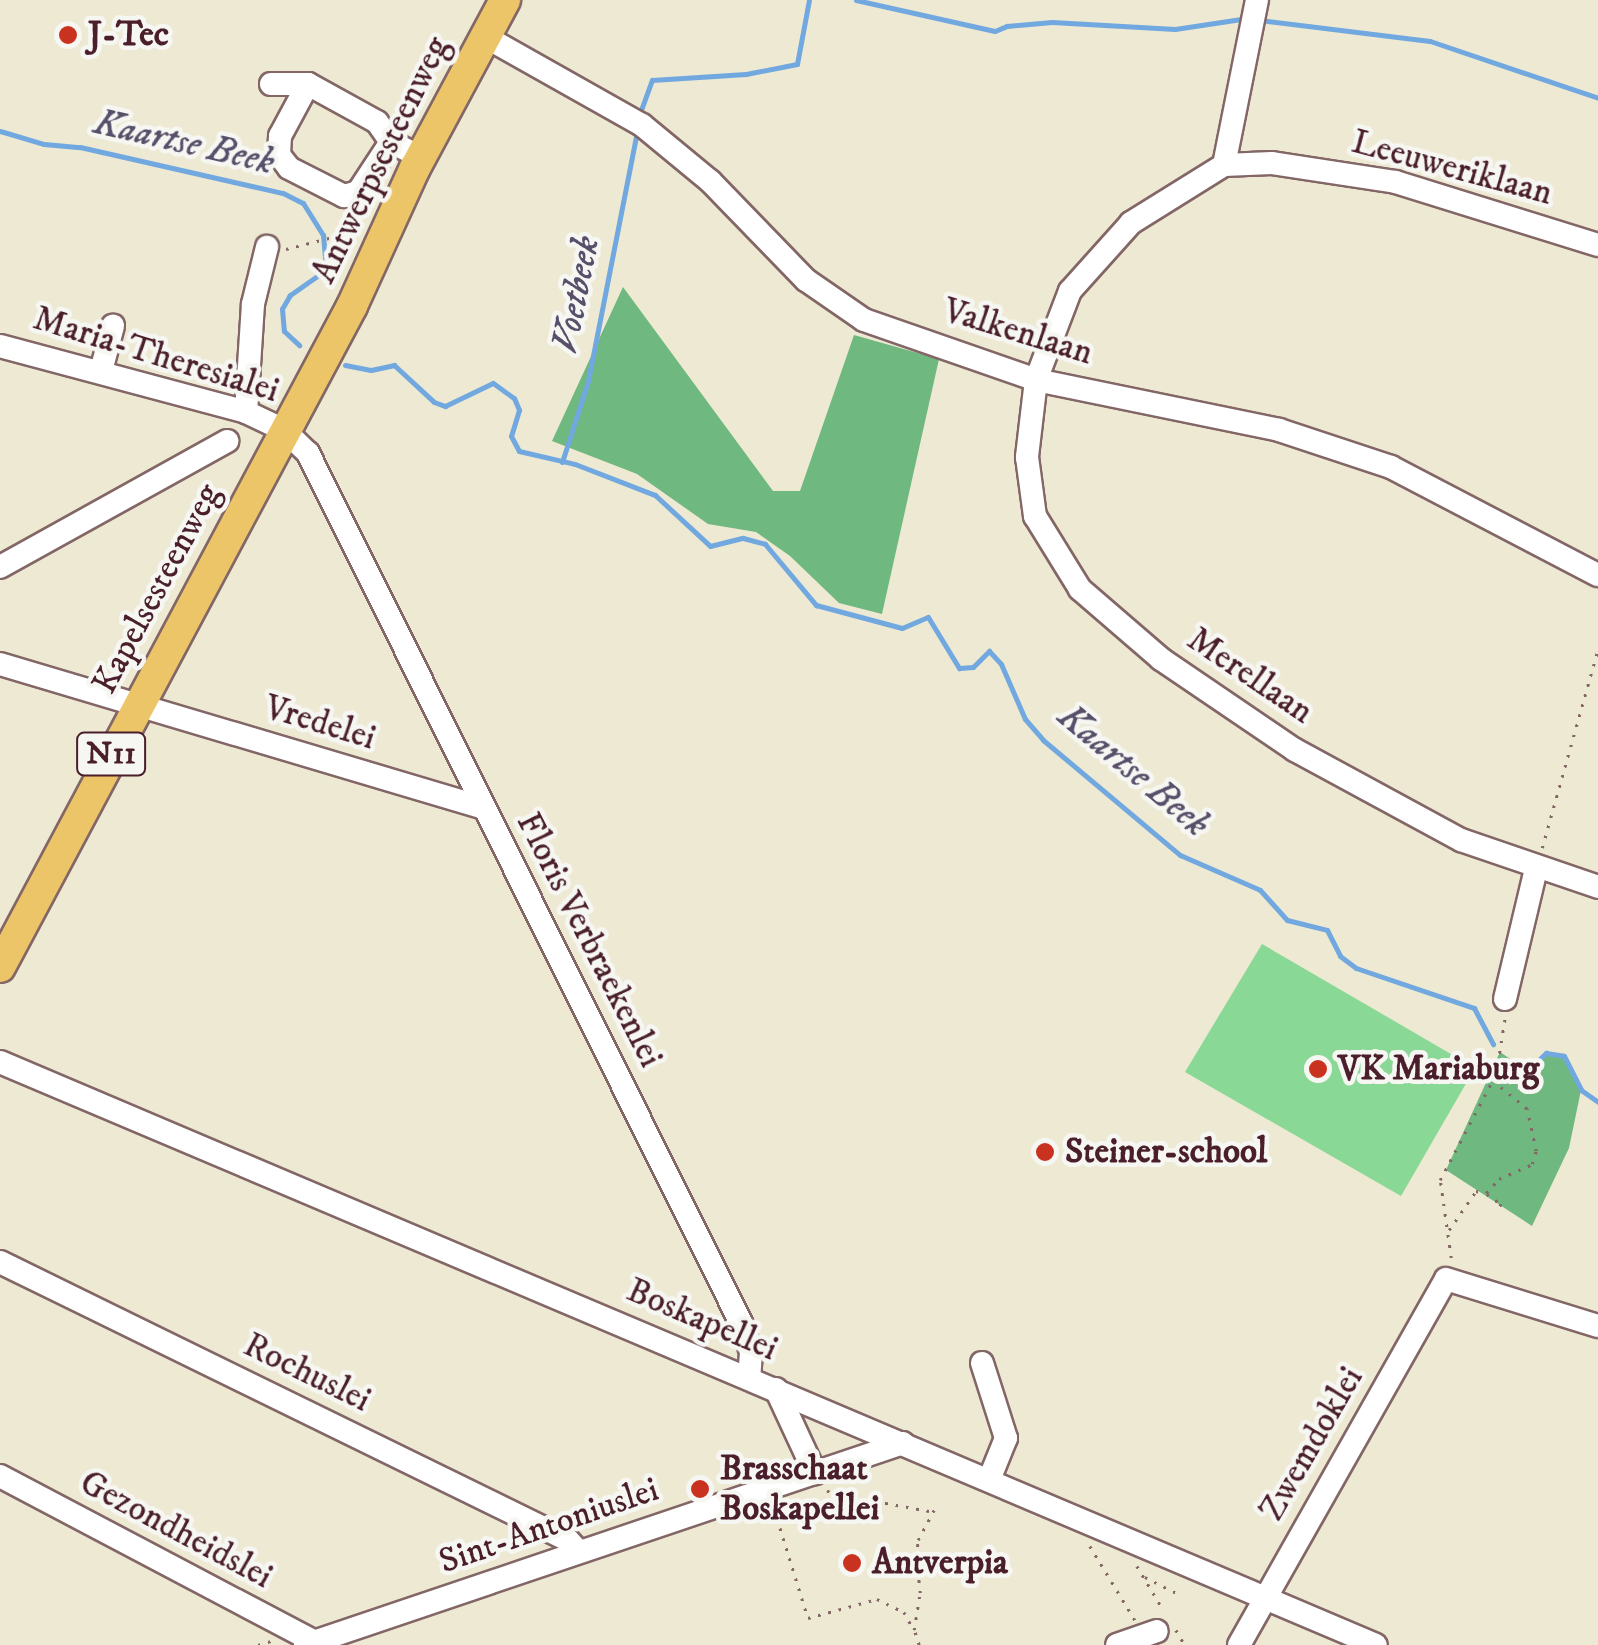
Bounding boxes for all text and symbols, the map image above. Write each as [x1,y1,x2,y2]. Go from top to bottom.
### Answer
place label: J-Tec [88,14,169,56]
marker: J-Tec [57,24,79,46]
street label: Antwerpsesteenweg [303,30,459,290]
water label: Kaartse Beek [89,100,279,186]
street label: Leeuweriklaan [1347,121,1557,215]
water label: Voetbeek [543,232,611,358]
street label: Valkenlaan [938,289,1098,375]
street label: Maria-Theresialei [28,298,284,412]
street label: Kapelsesteenweg [84,477,230,701]
street label: Merellaan [1179,619,1321,733]
street label: Vredelei [260,686,380,760]
water label: Kaartse Beek [1048,694,1218,848]
road number: N11 [76,727,146,781]
street label: Floris Verbraekenlei [507,806,671,1074]
place label: VK Mariaburg [1338,1048,1539,1090]
marker: VK Mariaburg [1307,1058,1329,1080]
place label: Steiner-school [1065,1131,1267,1173]
marker: Steiner-school [1034,1141,1056,1163]
street label: Boskapellei [620,1269,784,1371]
street label: Rochuslei [237,1324,377,1422]
street label: Zwemdoklei [1251,1360,1373,1528]
place label: Brasschaat Boskapellei [720,1448,880,1530]
street label: Gezondheidslei [73,1462,279,1598]
street label: Sint-Antoniuslei [434,1469,664,1583]
marker: Brasschaat Boskapellei [689,1478,711,1500]
place label: Antverpia [872,1542,1008,1584]
marker: Antverpia [841,1552,863,1574]

